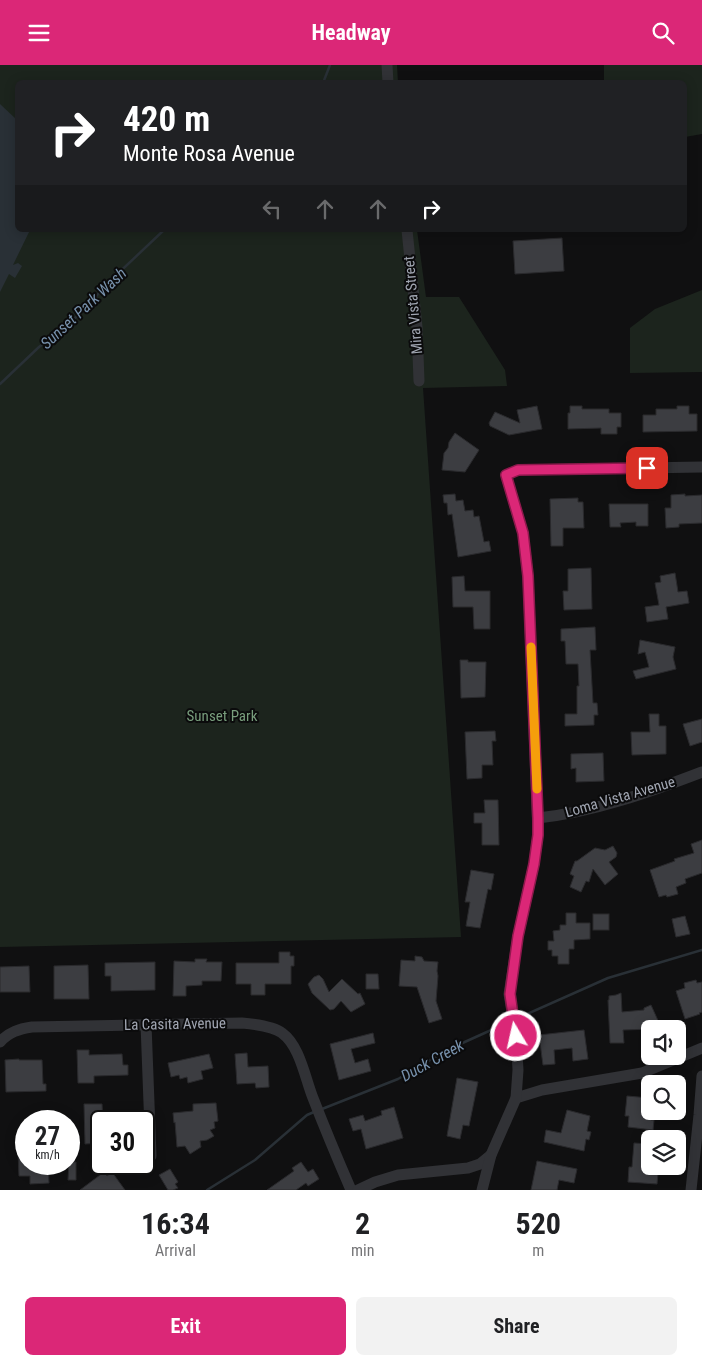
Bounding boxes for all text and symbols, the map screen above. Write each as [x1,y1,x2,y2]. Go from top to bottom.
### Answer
icon: menu [25,19,53,47]
icon: search [649,19,677,47]
text: Headway [311,20,391,45]
text: 420 m [123,99,210,140]
icon: right [40,100,105,165]
text: Monte Rosa Avenue [123,141,295,166]
icon: left [258,195,286,223]
icon: ahead [311,195,339,223]
icon: ahead [364,195,392,223]
icon: right [417,195,445,223]
street label: Mira Vista Street [400,255,426,355]
water label: Sunset Park Wash [36,264,130,353]
pin [626,447,668,489]
icon: arrive [633,454,661,482]
park label: Sunset Park [187,707,258,725]
street label: Loma Vista Avenue [563,773,677,821]
position arrow [489,1009,541,1061]
street label: La Casita Avenue [124,1014,226,1034]
map controls [641,1020,686,1175]
button: sound [641,1020,686,1065]
water label: Duck Creek [397,1035,468,1085]
button: search [641,1075,686,1120]
speed limit sign: 30 [90,1110,155,1175]
text: 27 [35,1122,60,1151]
button: layers [641,1130,686,1175]
text: km/h [35,1148,60,1162]
text: 16:34 [141,1206,210,1241]
text: 2 [355,1206,370,1241]
text: 520 [515,1206,561,1241]
text: Arrival [155,1241,196,1260]
text: min [351,1241,374,1260]
text: m [532,1241,544,1260]
button: Exit [25,1297,346,1355]
button: Share [356,1297,677,1355]

